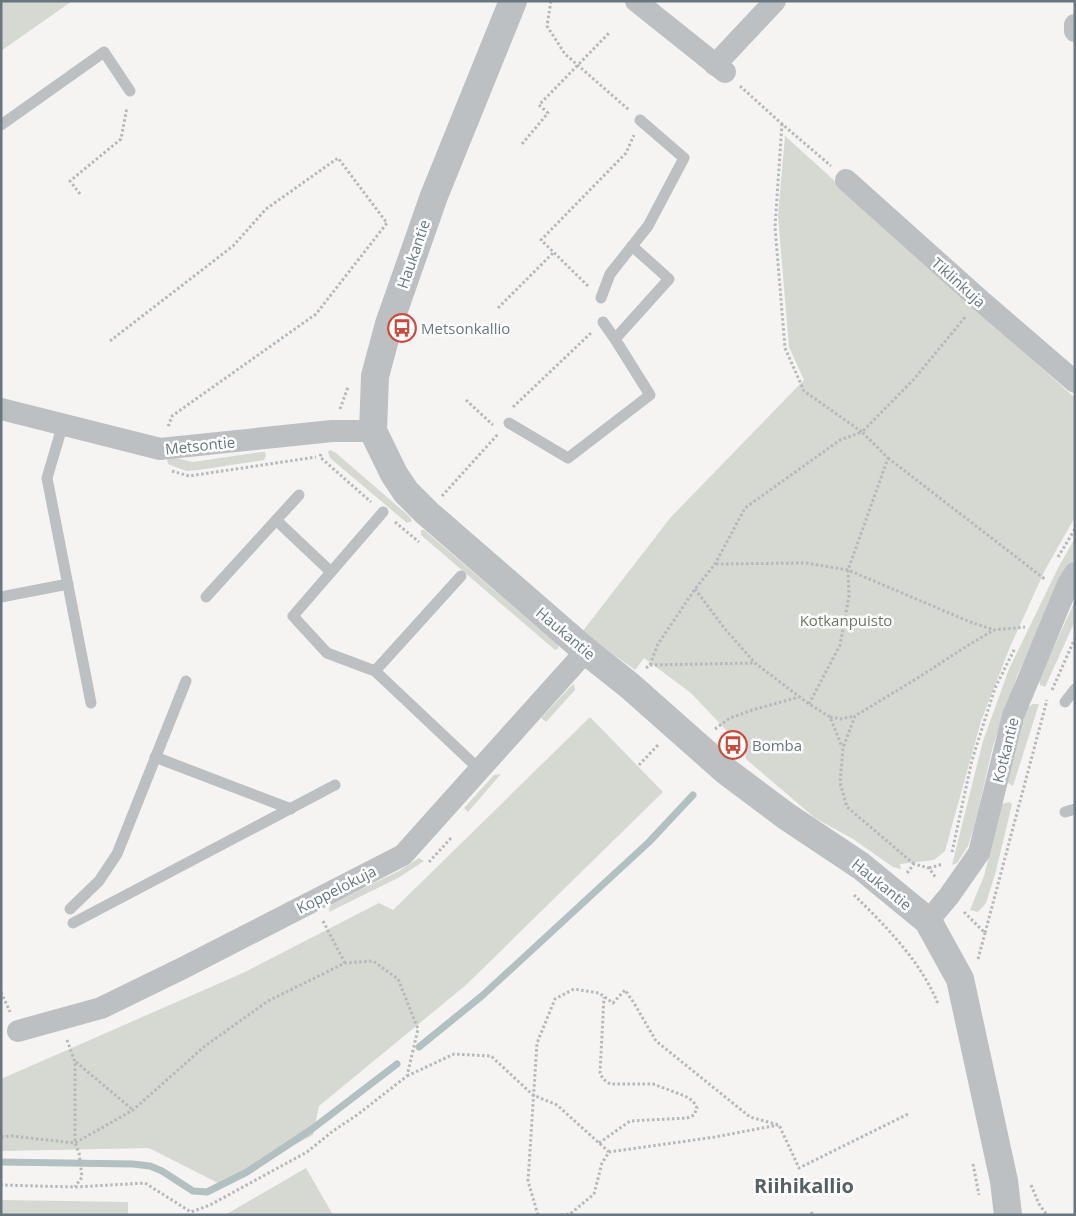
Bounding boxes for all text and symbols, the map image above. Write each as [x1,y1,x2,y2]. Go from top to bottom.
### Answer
street label: Haukantie [392,217,434,291]
street label: Tiklinkuja [928,253,990,311]
bus stop icon: Metsonkallio [387,313,417,343]
place label: Metsonkallio [421,318,510,338]
street label: Metsontie [164,431,236,459]
street label: Haukantie [532,602,600,664]
park label: Kotkanpuisto [800,610,892,630]
street label: Kotkantie [987,715,1023,785]
bus stop icon: Bomba [718,730,748,760]
place label: Bomba [752,735,802,755]
street label: Haukantie [848,854,916,914]
street label: Koppelokuja [293,860,379,918]
district label: Riihikallio [754,1172,854,1199]

